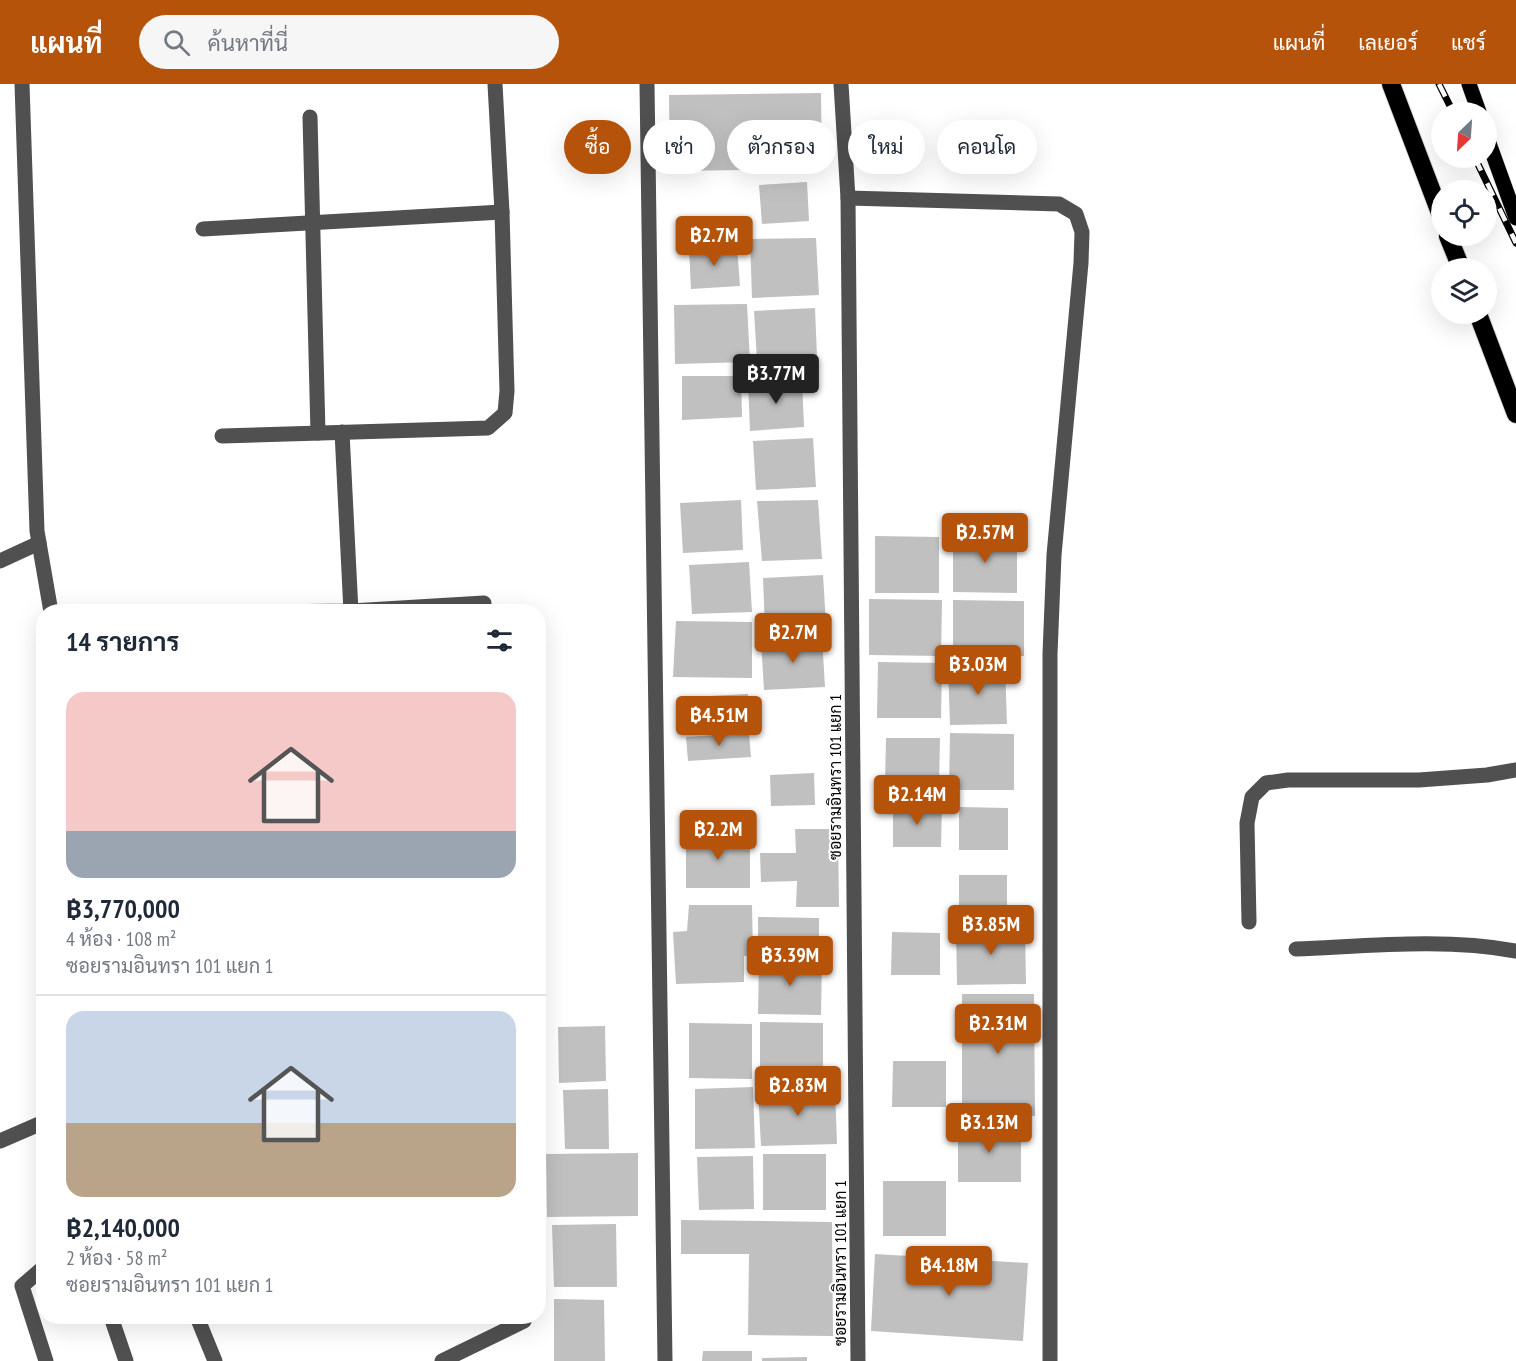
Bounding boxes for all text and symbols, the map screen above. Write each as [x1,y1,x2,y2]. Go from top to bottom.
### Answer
search box [139,15,559,69]
text: แผนที่ [30,24,103,61]
icon: search [160,26,193,59]
text: ค้นหาที่นี่ [208,29,288,57]
text: แผนที่ [1273,29,1325,56]
text: เลเยอร์ [1358,29,1418,56]
text: แชร์ [1451,29,1486,56]
north arrow [1431,102,1497,168]
map controls [1431,102,1497,324]
chip: ซื้อ [564,120,631,174]
chip: เช่า [643,120,715,174]
chip: ตัวกรอง [727,120,836,174]
chip: ใหม่ [848,120,925,174]
chip: คอนโด [937,120,1037,174]
button: locate [1431,180,1497,246]
pin: ฿2.7M [672,216,756,267]
text: ฿2.7M [690,222,738,248]
button: layers [1431,258,1497,324]
pin: ฿3.77M [727,354,825,405]
text: ฿3.77M [747,360,805,386]
pin: ฿2.57M [936,513,1034,564]
text: ฿2.57M [956,519,1014,545]
pin: ฿2.7M [751,613,835,664]
text: ฿2.7M [769,619,817,645]
icon: filters [483,624,516,657]
text: 14 รายการ [66,625,179,658]
pin: ฿3.03M [929,645,1027,696]
text: ฿3.03M [949,651,1007,677]
street label: ซอยรามอินทรา 101 แยก 1 [825,694,845,860]
pin: ฿4.51M [670,696,768,747]
text: ฿4.51M [690,702,748,728]
icon: home [237,731,345,839]
pin: ฿2.14M [868,775,966,826]
text: ฿2.14M [888,781,946,807]
pin: ฿2.2M [676,810,760,861]
text: ฿2.2M [694,816,742,842]
text: ฿3,770,000 [66,892,180,925]
pin: ฿3.85M [942,905,1040,956]
text: ฿3.85M [962,911,1020,937]
text: 4 ห้อง · 108 m² [66,926,176,952]
pin: ฿3.39M [741,936,839,987]
text: ฿3.39M [761,942,819,968]
text: ซอยรามอินทรา 101 แยก 1 [66,953,273,979]
pin: ฿2.31M [949,1004,1047,1055]
text: ฿2.31M [969,1010,1027,1036]
icon: home [237,1050,345,1158]
pin: ฿2.83M [749,1066,847,1117]
text: ฿2.83M [769,1072,827,1098]
pin: ฿3.13M [940,1103,1038,1154]
text: ฿3.13M [960,1109,1018,1135]
street label: ซอยรามอินทรา 101 แยก 1 [830,1180,850,1346]
text: ฿2,140,000 [66,1211,180,1244]
text: 2 ห้อง · 58 m² [66,1245,167,1271]
pin: ฿4.18M [900,1246,998,1297]
text: ฿4.18M [920,1252,978,1278]
text: ซอยรามอินทรา 101 แยก 1 [66,1272,273,1298]

